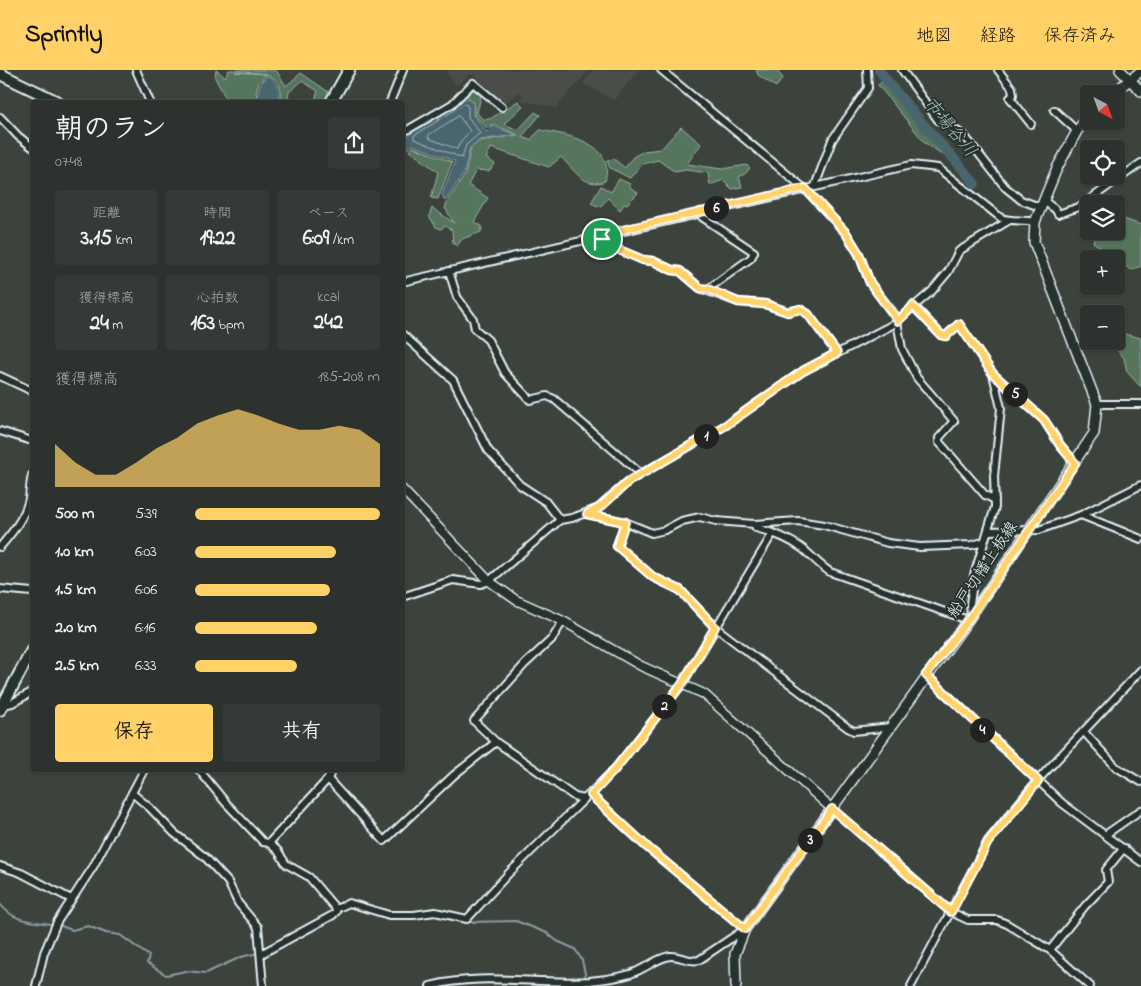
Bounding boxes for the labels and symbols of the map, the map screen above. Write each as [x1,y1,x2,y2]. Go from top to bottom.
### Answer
north arrow [1080,85,1125,130]
water label: 市場谷川 [916,92,982,164]
pin: 6 [704,196,728,220]
pin [581,218,623,260]
pin: 5 [1002,382,1028,406]
pin: 1 [694,424,718,448]
street label: 船戸切幡上板線 [942,517,1024,623]
pin: 2 [652,694,676,718]
pin: 4 [970,718,994,742]
pin: 3 [798,828,822,852]

